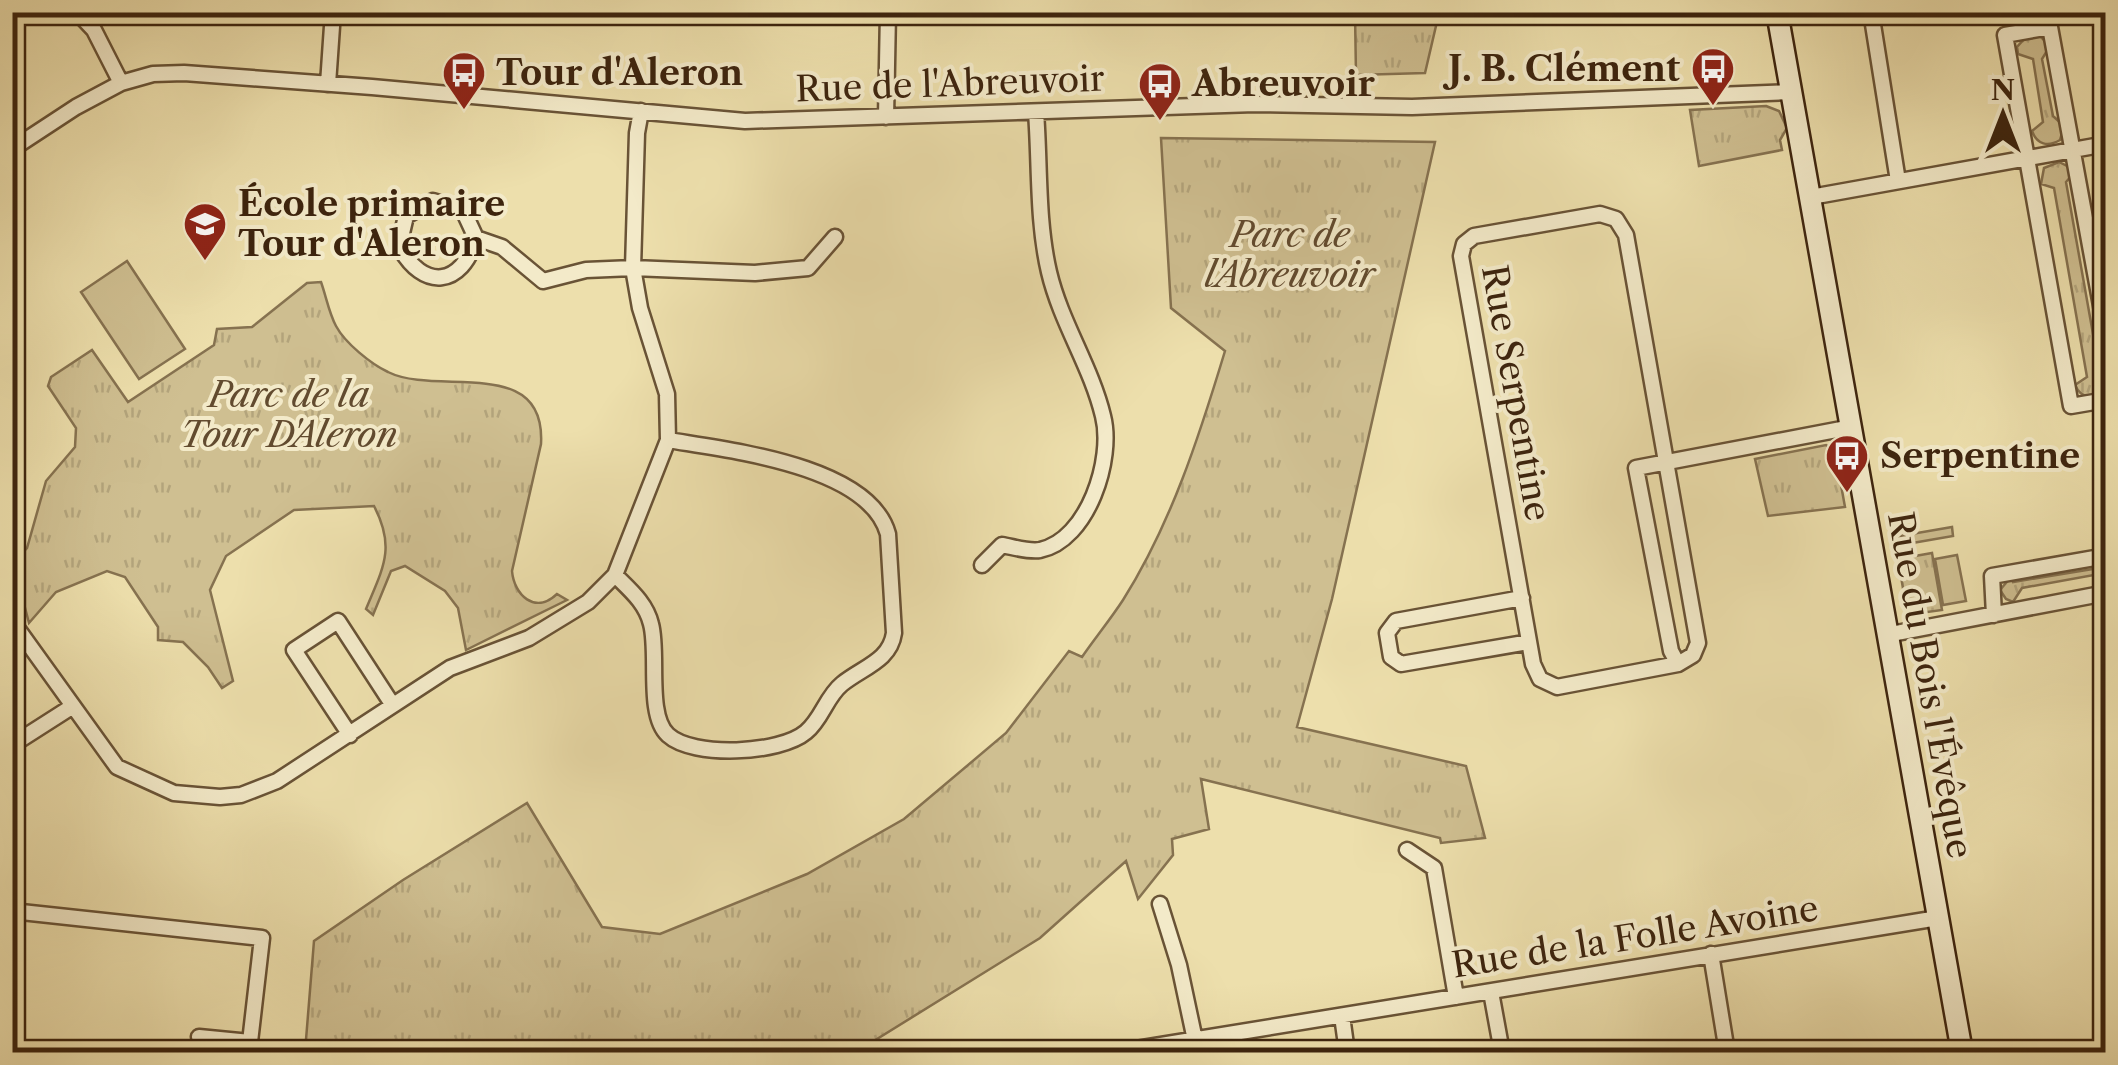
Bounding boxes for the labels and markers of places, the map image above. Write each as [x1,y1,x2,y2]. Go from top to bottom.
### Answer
bus stop icon: J. B. Clément [1690,46,1736,107]
place label: J. B. Clément [1442,47,1680,90]
bus stop icon: Tour d'Aleron [441,50,487,111]
place label: Tour d'Aleron [496,51,743,94]
bus stop icon: Abreuvoir [1137,61,1183,122]
place label: Abreuvoir [1191,62,1375,105]
place label: École primaire Tour d'Aleron [238,182,505,265]
school or university icon: École primaire Tour d'Aleron [182,201,228,262]
bus stop icon: Serpentine [1824,433,1870,494]
place label: Serpentine [1880,434,2080,477]

